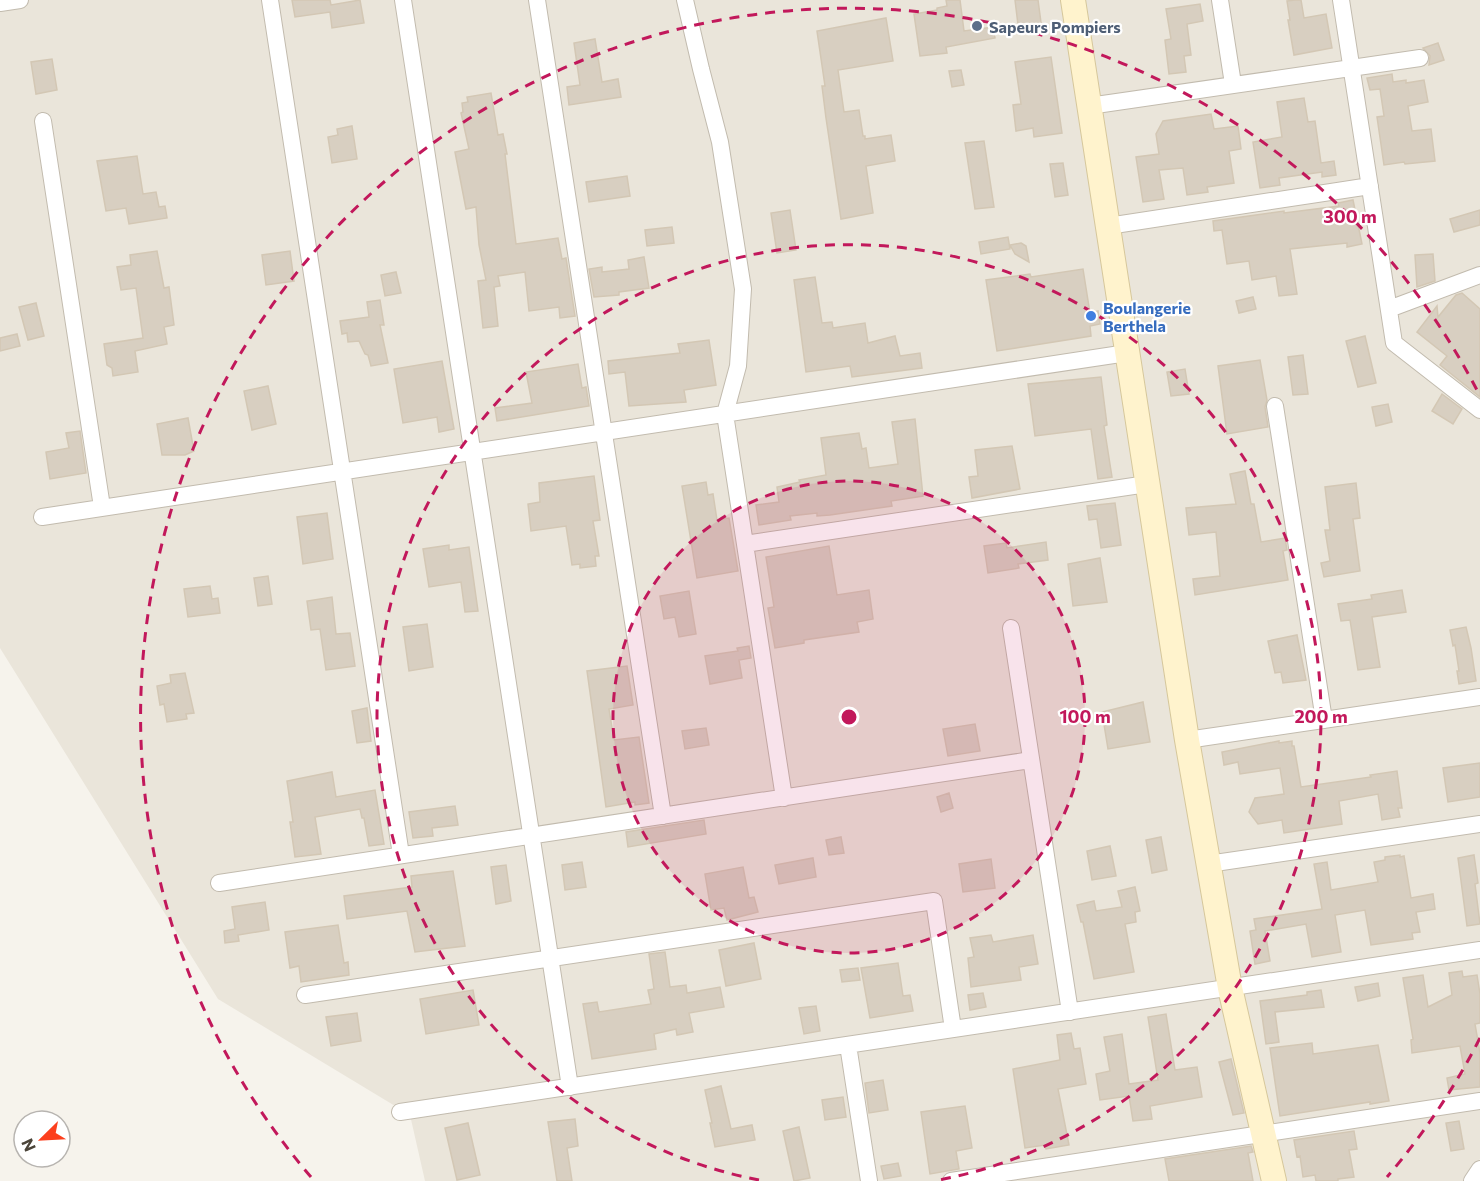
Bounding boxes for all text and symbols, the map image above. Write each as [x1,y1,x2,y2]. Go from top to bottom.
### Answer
place label: Sapeurs Pompiers [989,17,1121,36]
marker: Sapeurs Pompiers [970,19,984,33]
text: 300 m [1323,205,1377,227]
place label: Boulangerie Berthela [1103,298,1191,335]
marker: Boulangerie Berthela [1084,309,1098,323]
text: 100 m [1059,705,1111,727]
text: 200 m [1294,705,1348,727]
centre of rings [839,707,859,727]
north arrow [12,1109,72,1169]
text: N [17,1136,39,1155]

